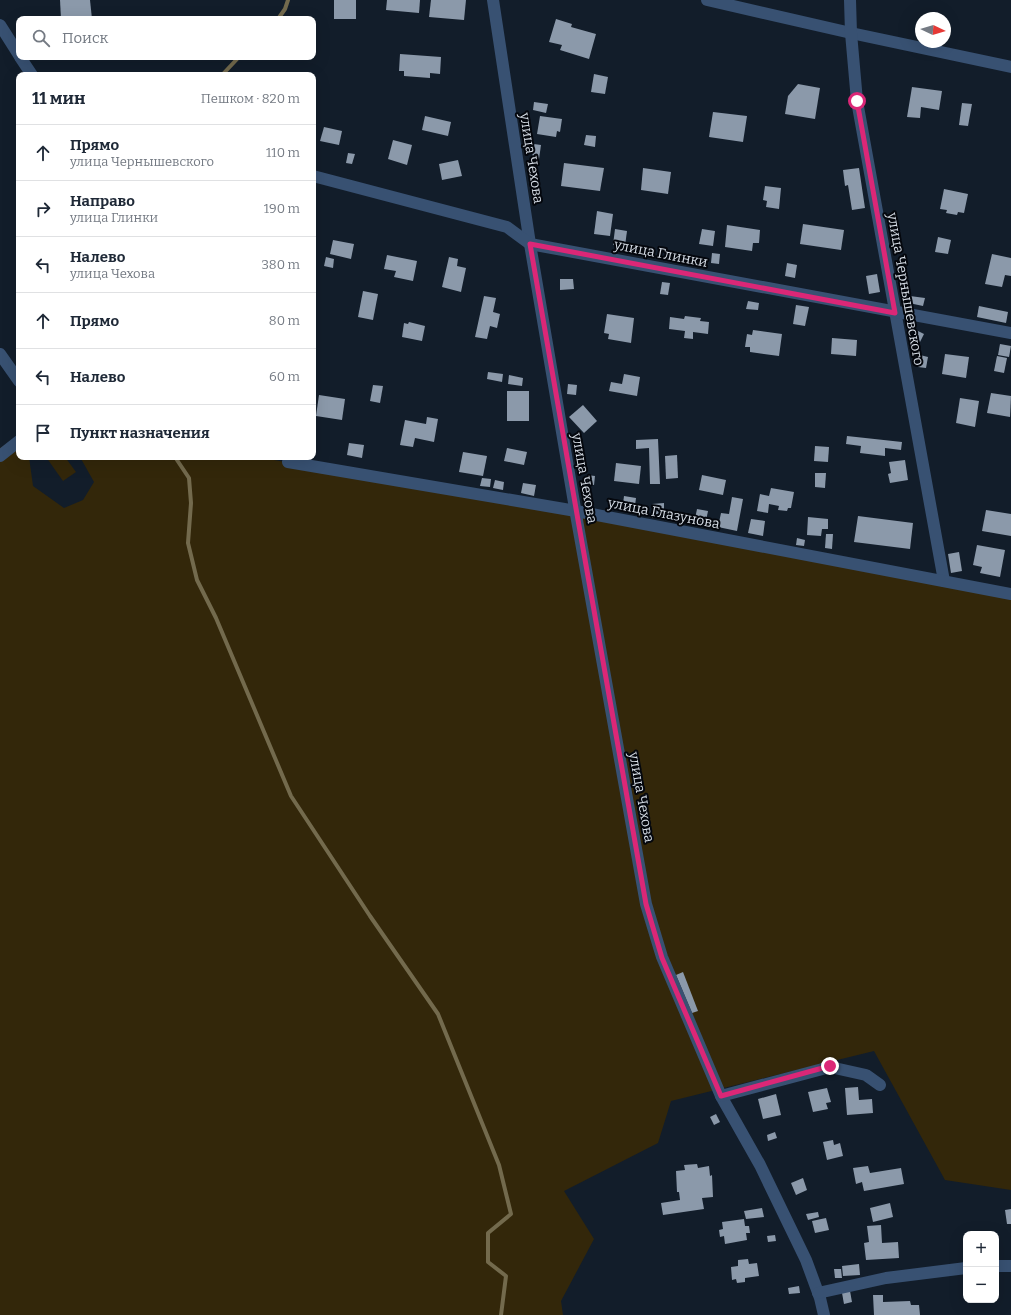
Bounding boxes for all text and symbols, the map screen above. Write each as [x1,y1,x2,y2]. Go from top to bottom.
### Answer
north arrow [915,12,951,48]
search box [16,16,316,60]
icon: search [30,27,52,49]
text: Поиск [62,29,108,47]
text: 11 мин [32,88,85,109]
text: Пешком · 820 m [201,91,300,106]
route start [848,92,866,110]
street label: улица Чехова [516,111,547,205]
text: Прямо [70,136,119,154]
icon: ahead [32,142,54,164]
text: 110 m [266,145,300,160]
text: улица Чернышевского [70,154,214,169]
text: Направо [70,192,135,210]
icon: right [32,198,54,220]
text: 190 m [264,201,300,216]
text: улица Глинки [70,210,158,225]
street label: улица Чернышевского [884,210,927,367]
street label: улица Глинки [612,236,709,271]
text: Налево [70,248,125,266]
icon: left [32,254,54,276]
text: 380 m [261,257,300,272]
text: улица Чехова [70,266,155,281]
icon: ahead [32,310,54,332]
text: Прямо [70,312,119,330]
text: 80 m [269,313,300,328]
icon: left [32,366,54,388]
text: Налево [70,368,125,386]
text: 60 m [269,369,300,384]
icon: arrive [32,422,54,444]
text: Пункт назначения [70,424,210,442]
street label: улица Чехова [568,431,601,525]
street label: улица Глазунова [606,494,722,533]
street label: улица Чехова [625,750,658,844]
route end [821,1057,839,1075]
map controls [963,1231,999,1303]
button: + [963,1231,999,1267]
button: − [963,1267,999,1303]

